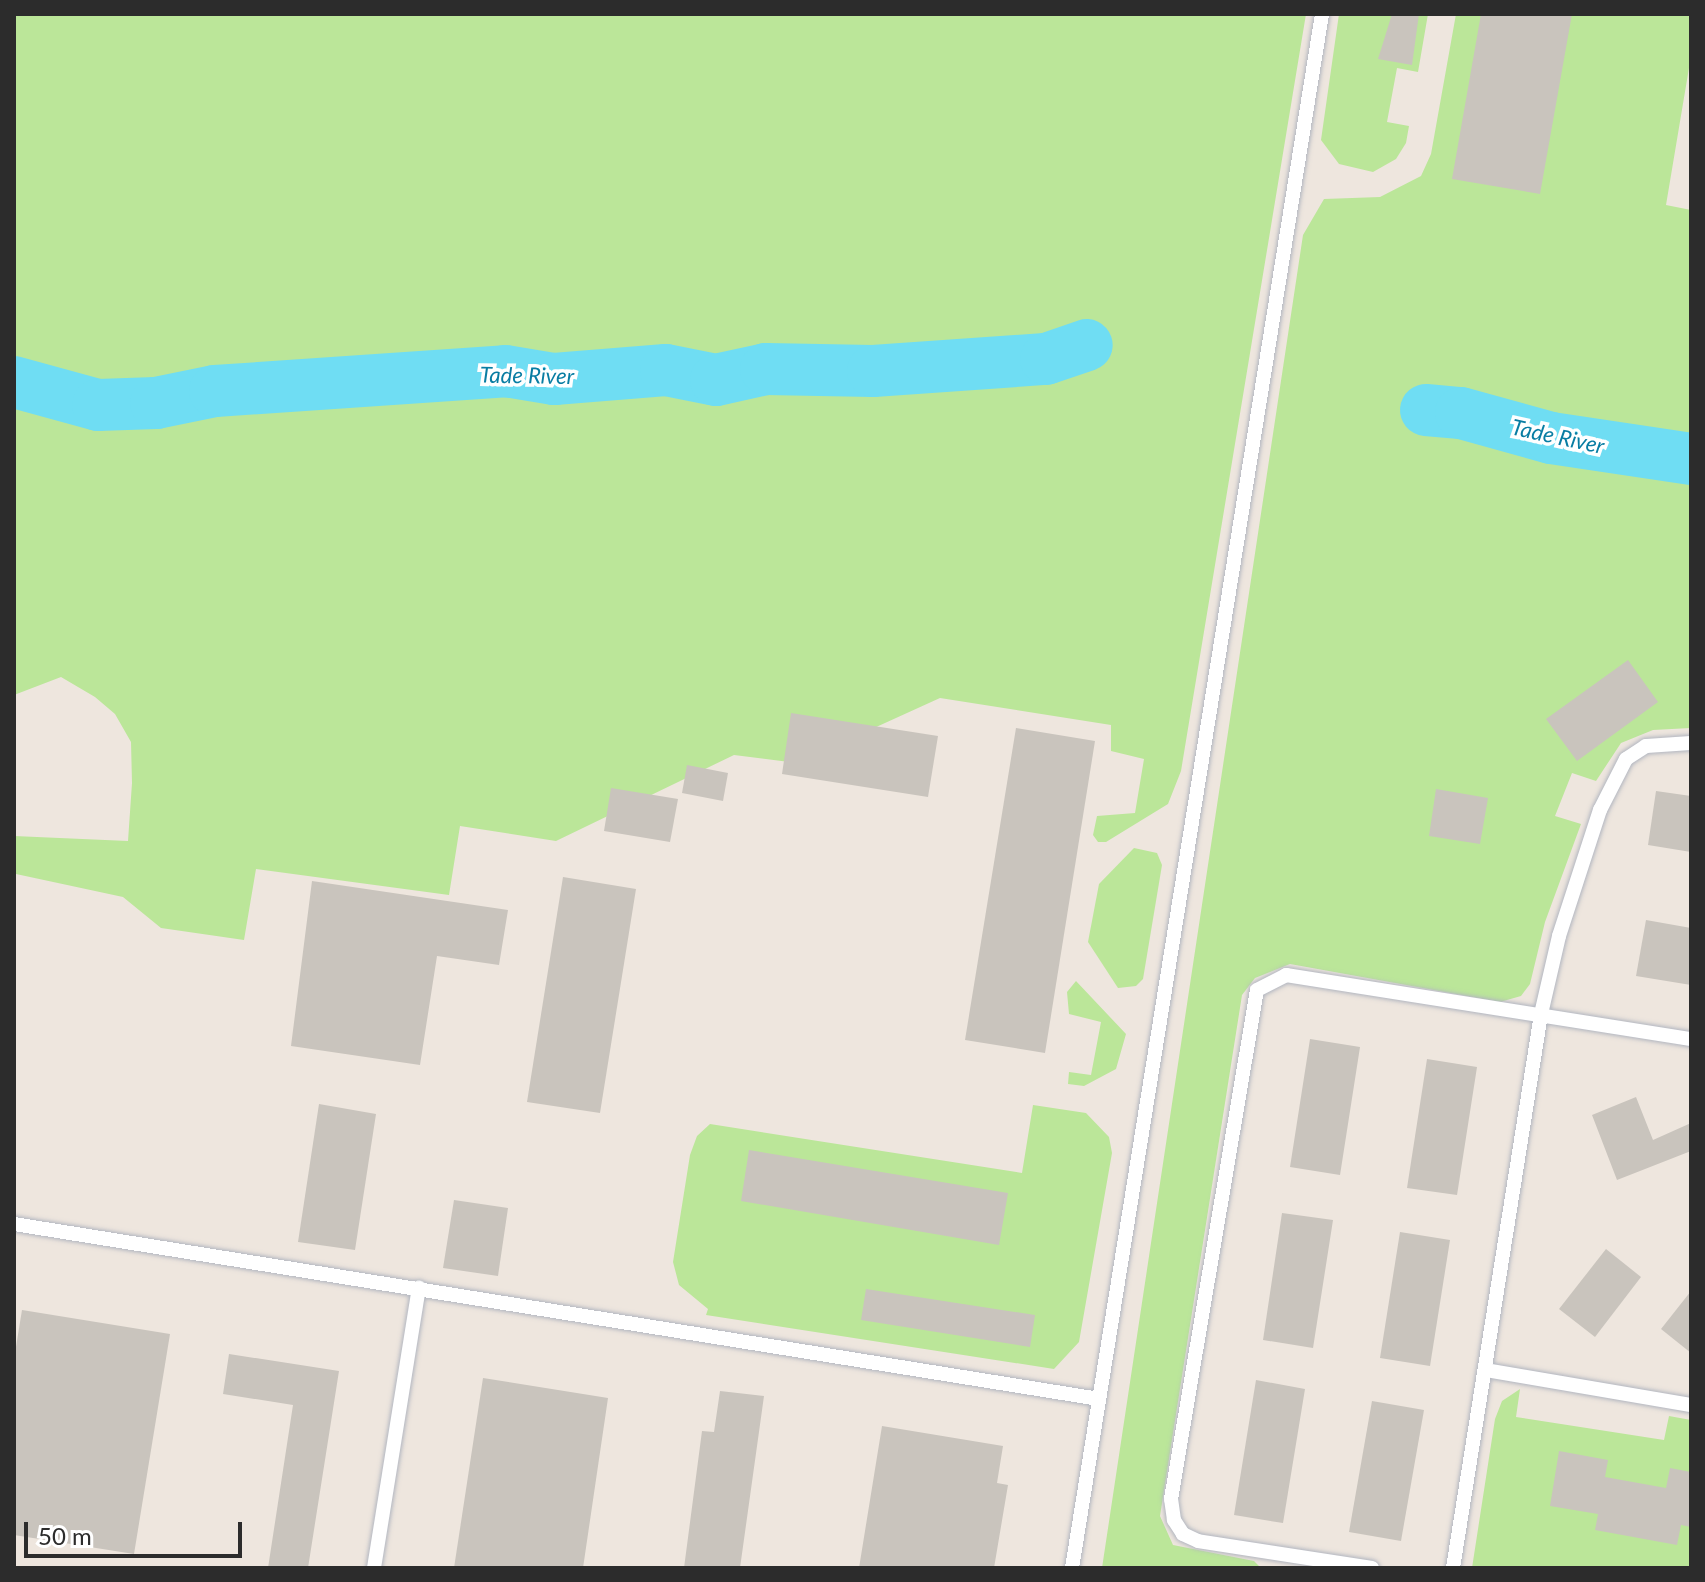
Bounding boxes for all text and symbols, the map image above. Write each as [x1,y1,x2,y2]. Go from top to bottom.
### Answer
water label: Tade River [480,361,574,389]
water label: Tade River [1509,413,1607,459]
scale bar [28,1506,246,1556]
text: 50 m [38,1521,92,1550]

